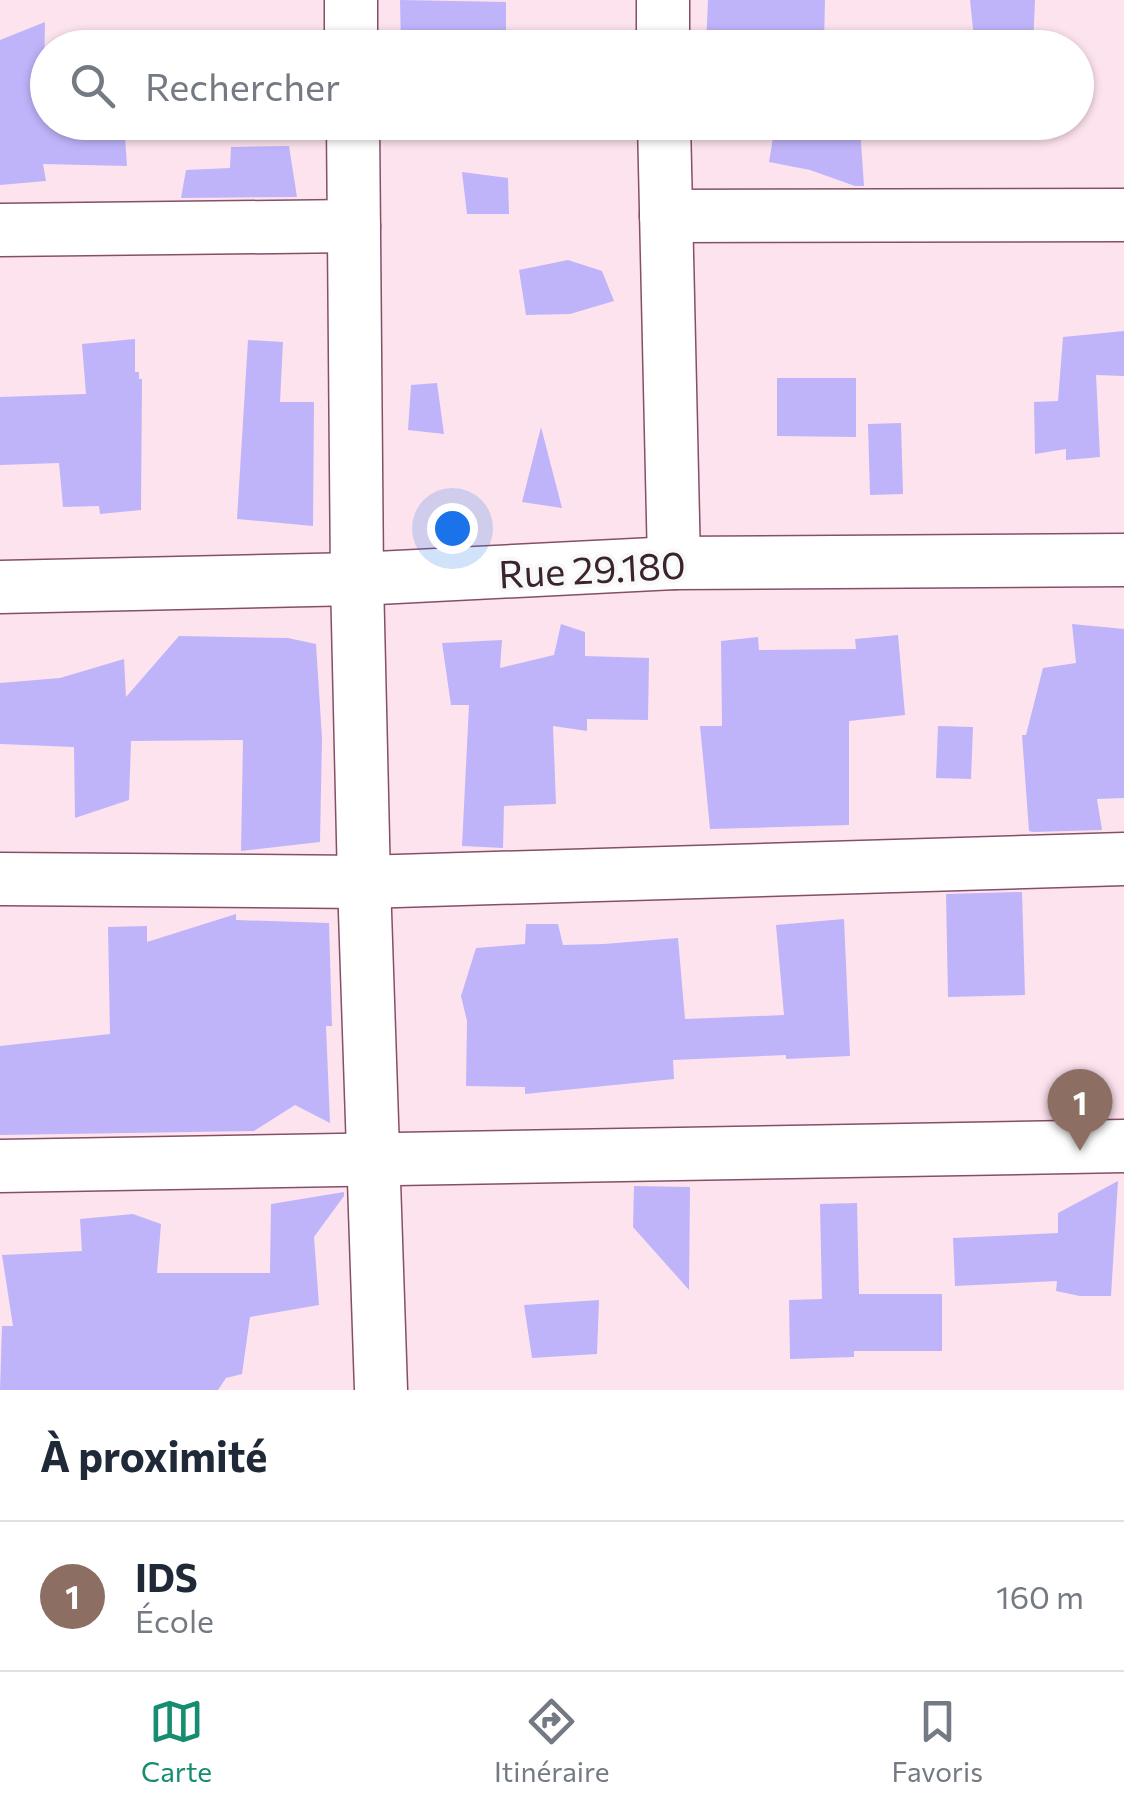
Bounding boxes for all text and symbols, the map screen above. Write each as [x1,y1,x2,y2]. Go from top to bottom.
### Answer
search box [30,30,1094,140]
icon: search [65,58,120,113]
text: Rechercher [145,62,340,109]
your location [427,503,478,554]
street label: Rue 29.180 [497,540,687,596]
pin: 1 [1048,1068,1112,1151]
text: À proximité [40,1429,267,1481]
text: IDS [135,1553,198,1600]
text: 1 [65,1576,80,1616]
text: 160 m [996,1576,1084,1616]
text: École [135,1600,214,1640]
tab: Carte [141,1694,212,1788]
tab: Itinéraire [494,1694,610,1788]
tab: Favoris [891,1694,983,1788]

